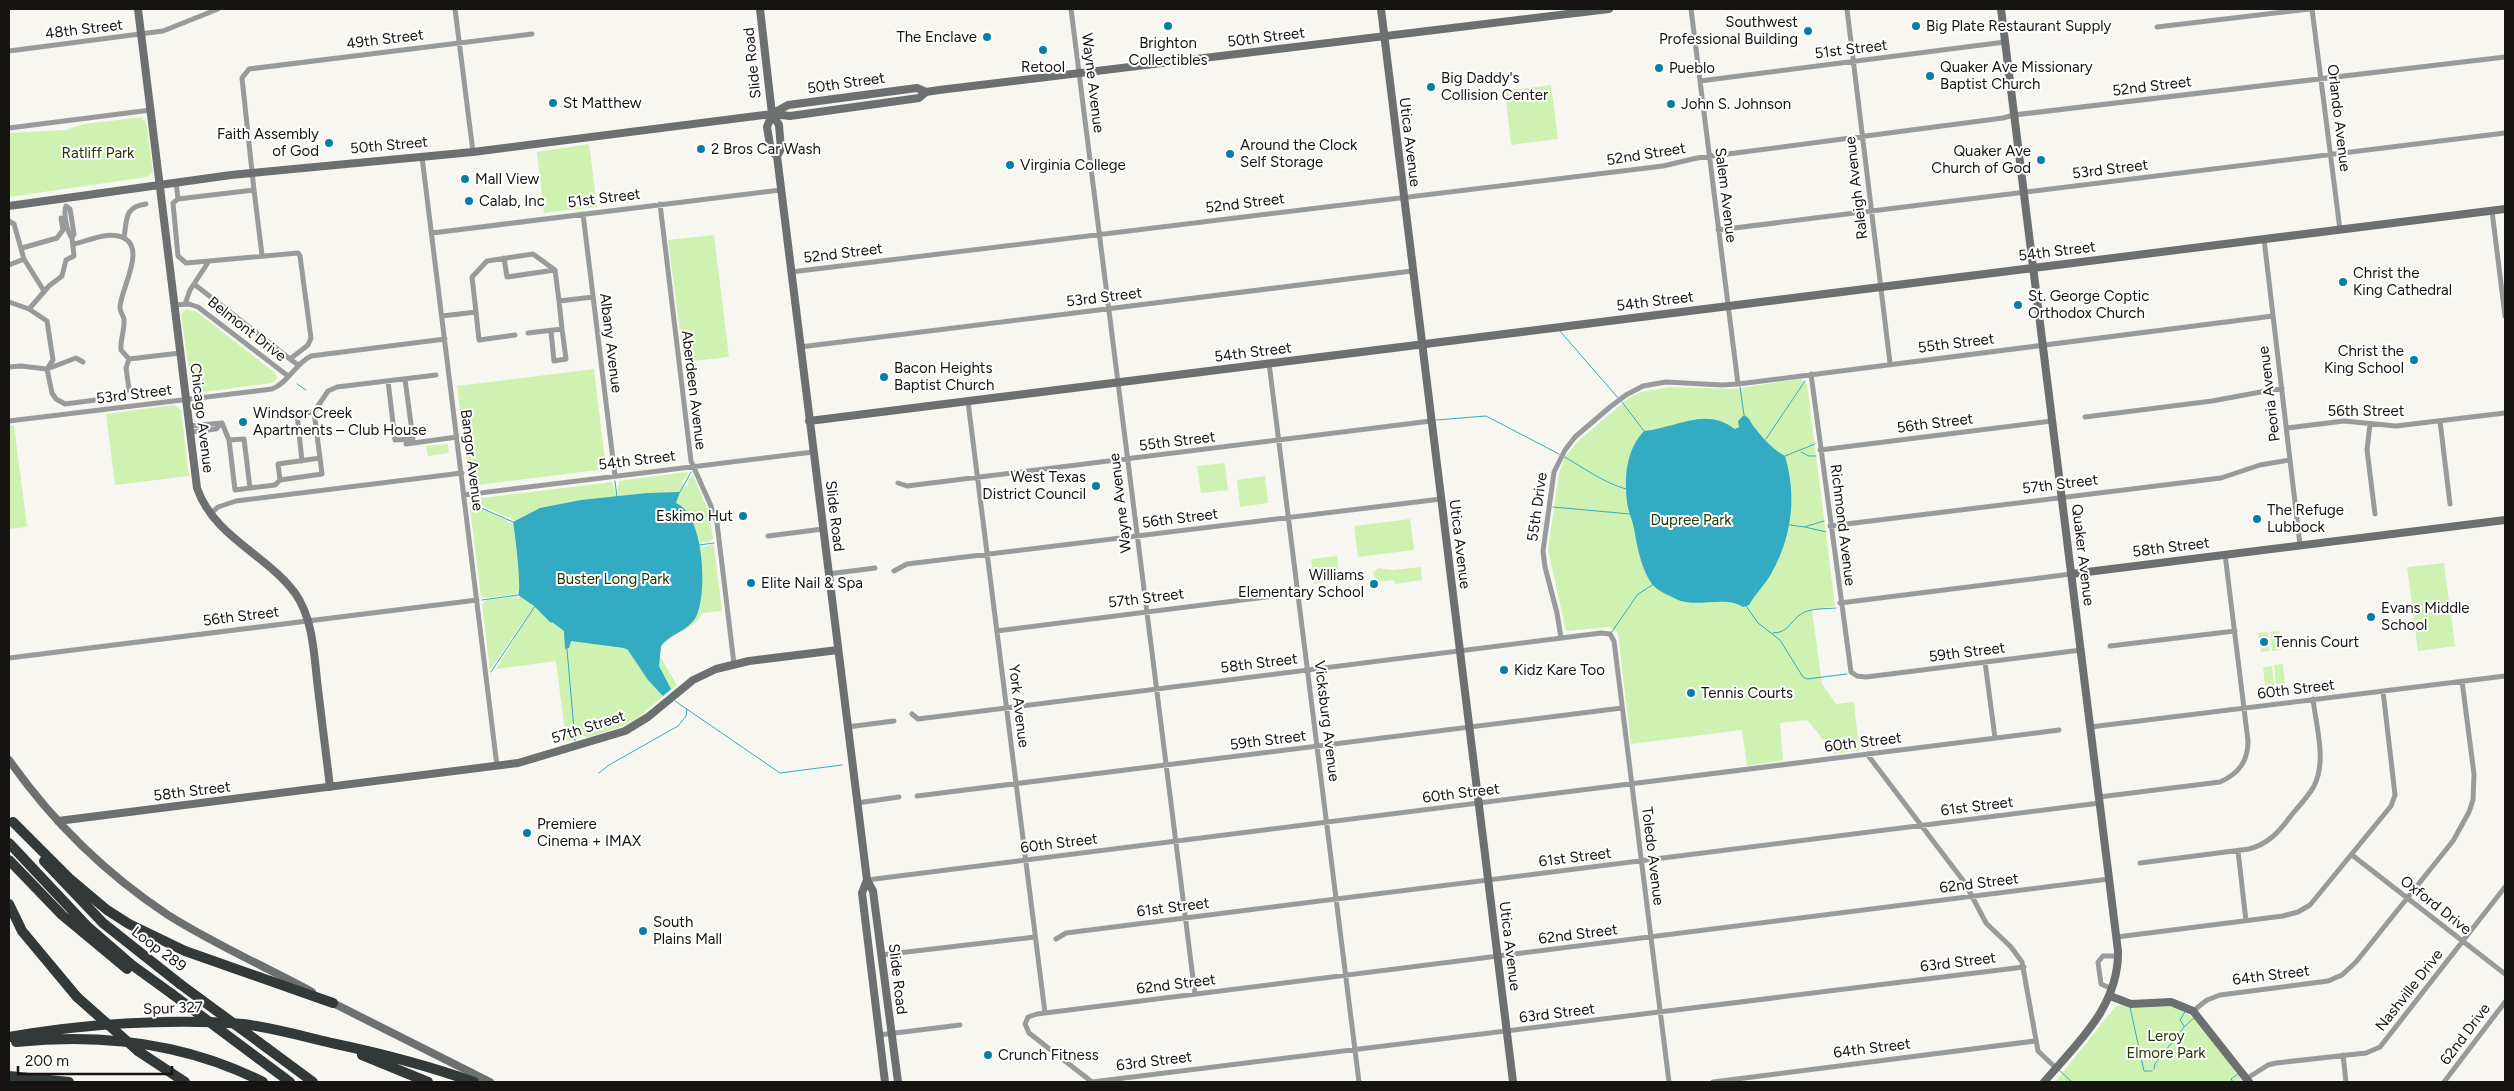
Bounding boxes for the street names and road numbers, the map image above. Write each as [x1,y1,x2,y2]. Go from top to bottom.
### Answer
street label: 48th Street [44,15,124,43]
street label: 50th Street [1226,23,1306,51]
street label: 49th Street [345,25,425,53]
street label: Slide Road [739,27,765,99]
street label: Wayne Avenue [1078,32,1108,134]
street label: 51st Street [1814,36,1889,62]
street label: Orlando Avenue [2323,63,2355,173]
street label: 50th Street [806,69,886,97]
street label: 52nd Street [2111,72,2193,100]
street label: Utica Avenue [1396,96,1424,188]
street label: 50th Street [349,133,429,157]
street label: Raleigh Avenue [1841,135,1871,241]
street label: 52nd Street [1605,139,1687,169]
street label: Salem Avenue [1711,146,1741,244]
street label: 53rd Street [2071,155,2149,183]
street label: 51st Street [567,185,642,211]
street label: 52nd Street [1204,189,1286,217]
street label: 54th Street [2017,237,2097,265]
street label: 52nd Street [802,239,884,267]
street label: 53rd Street [1065,283,1143,311]
street label: 54th Street [1615,287,1695,315]
street label: Albany Avenue [596,292,626,394]
street label: Belmont Drive [204,293,290,365]
street label: Aberdeen Avenue [678,329,710,451]
street label: 55th Street [1917,329,1996,357]
street label: 54th Street [1213,338,1293,366]
street label: Peoria Avenue [2254,345,2284,443]
street label: Chicago Avenue [186,362,218,474]
street label: 53rd Street [95,380,173,408]
street label: 56th Street [2328,402,2405,420]
street label: Bangor Avenue [457,408,487,512]
street label: 56th Street [1896,409,1975,437]
street label: 55th Street [1138,427,1217,455]
street label: 54th Street [597,446,677,474]
street label: Wayne Avenue [1105,452,1135,554]
street label: Richmond Avenue [1827,463,1859,587]
street label: 57th Street [2021,470,2099,498]
street label: 55th Drive [1523,471,1551,543]
street label: Slide Road [822,480,848,552]
street label: Utica Avenue [1446,498,1474,590]
street label: Quaker Avenue [2068,503,2098,607]
street label: 56th Street [1141,504,1220,532]
street label: 58th Street [2131,533,2211,561]
street label: 57th Street [1107,584,1185,612]
street label: 56th Street [202,602,281,630]
street label: 59th Street [1928,638,2007,666]
street label: 58th Street [1219,649,1299,677]
street label: Vicksburg Avenue [1311,659,1343,783]
street label: York Avenue [1005,663,1033,749]
street label: 60th Street [2256,675,2336,703]
street label: 57th Street [549,707,627,747]
street label: 59th Street [1229,726,1308,754]
street label: 60th Street [1823,728,1903,756]
street label: 58th Street [152,777,232,805]
street label: 60th Street [1421,779,1501,807]
street label: 61st Street [1940,793,2015,819]
street label: Toledo Avenue [1638,806,1668,906]
street label: 60th Street [1019,829,1099,857]
street label: 61st Street [1538,844,1613,870]
street label: 62nd Street [1938,869,2020,897]
street label: Oxford Drive [2397,872,2475,938]
street label: 61st Street [1136,894,1211,920]
street label: Utica Avenue [1496,900,1524,992]
street label: 62nd Street [1537,920,1619,948]
street label: Loop 289 [128,923,190,975]
street label: Slide Road [885,943,911,1015]
street label: Nashville Drive [2371,945,2447,1035]
street label: 63rd Street [1919,948,1997,976]
street label: 64th Street [2231,961,2311,989]
street label: 62nd Street [1135,970,1217,998]
street label: Spur 327 [143,998,203,1018]
street label: 63rd Street [1518,999,1596,1027]
street label: 62nd Drive [2436,1000,2494,1068]
street label: 64th Street [1832,1034,1912,1062]
street label: 63rd Street [1115,1047,1193,1075]

